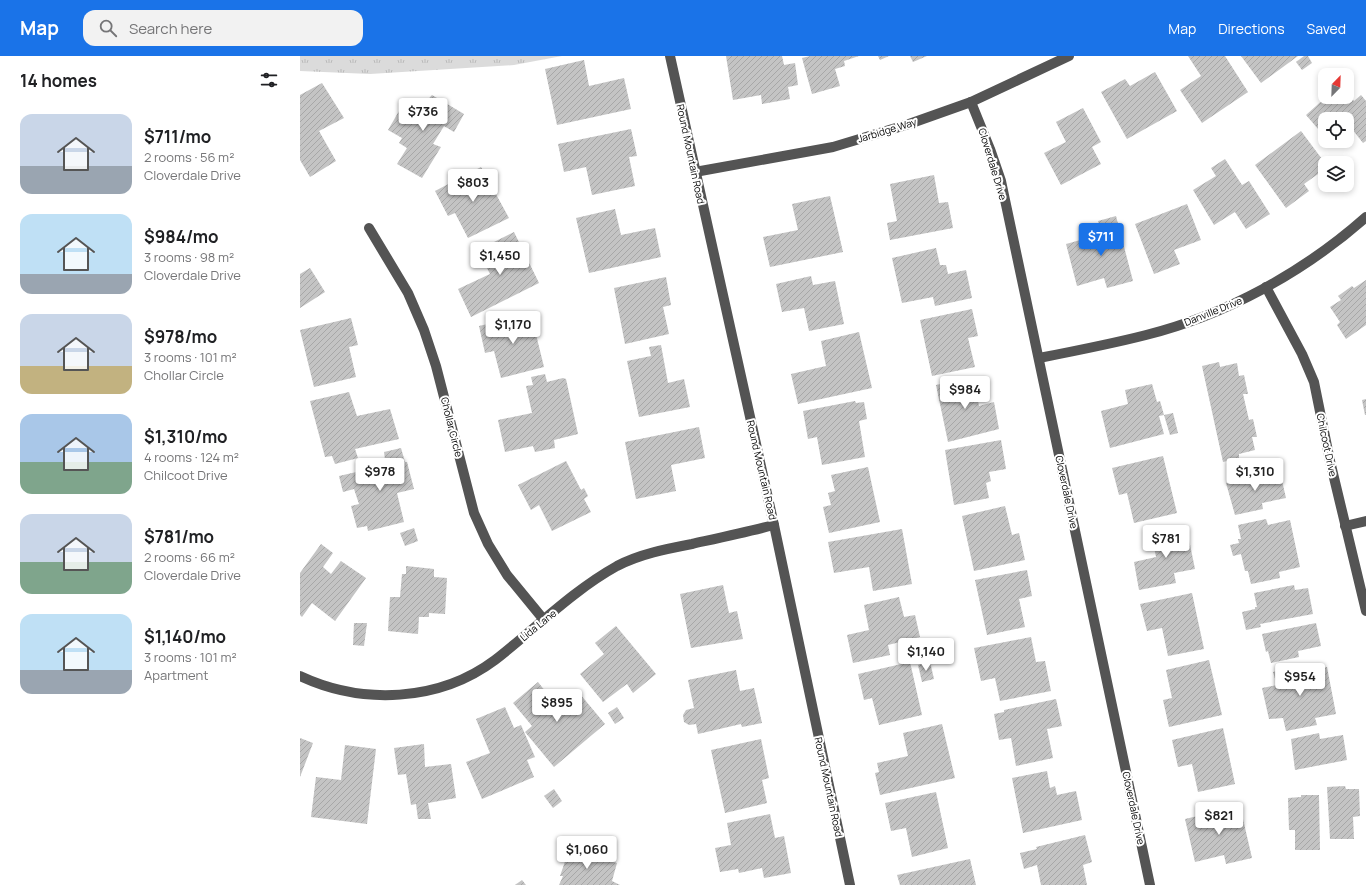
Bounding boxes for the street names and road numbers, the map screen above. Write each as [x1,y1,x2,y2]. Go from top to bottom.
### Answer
street label: Round Mountain Road [674,103,708,205]
street label: Jarbidge Way [856,114,919,146]
street label: Cloverdale Drive [975,126,1011,202]
street label: Danville Drive [1182,293,1244,329]
street label: Chollar Circle [438,396,466,459]
street label: Chilcoot Drive [1313,412,1341,478]
street label: Round Mountain Road [744,419,780,521]
street label: Cloverdale Drive [1052,454,1082,530]
street label: Lida Lane [517,606,559,644]
street label: Round Mountain Road [812,736,846,838]
street label: Cloverdale Drive [1119,770,1149,846]

